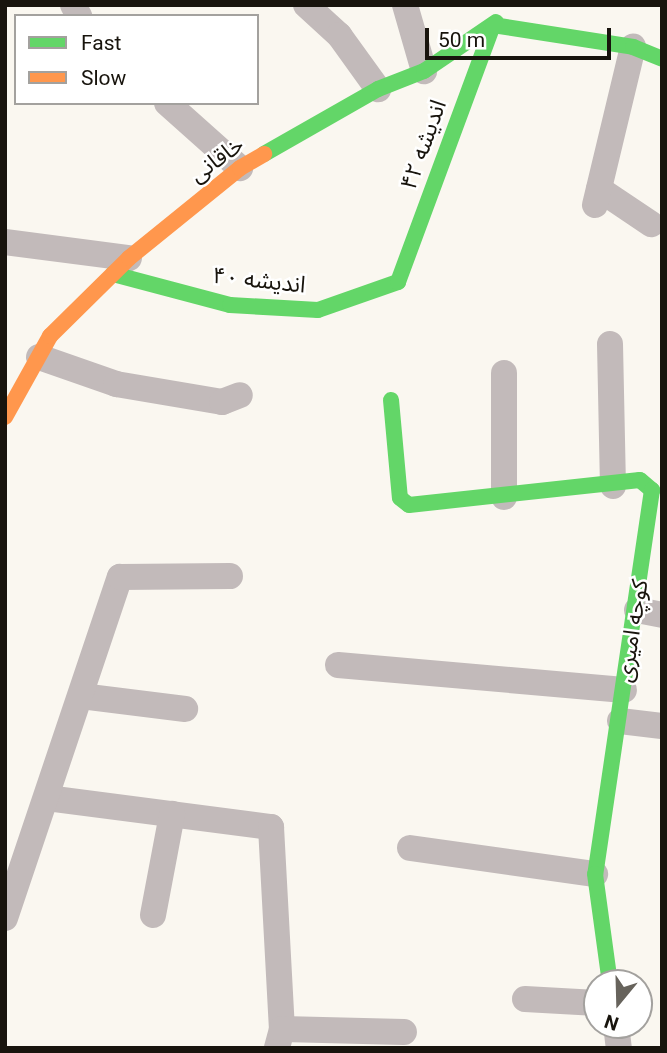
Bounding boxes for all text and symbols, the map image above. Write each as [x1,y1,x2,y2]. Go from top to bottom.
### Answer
legend [14,14,259,105]
scale bar [429,14,614,58]
text: 50 m [438,28,485,52]
text: Fast [81,31,121,55]
text: Slow [81,66,126,90]
street label: اندیشه ۴۲ [395,96,453,194]
street label: خاقانی [184,131,250,189]
street label: اندیشه ۴۰ [211,262,307,300]
street label: کوچه امیری [611,578,655,684]
north arrow [583,969,653,1039]
text: N [602,1009,622,1035]

